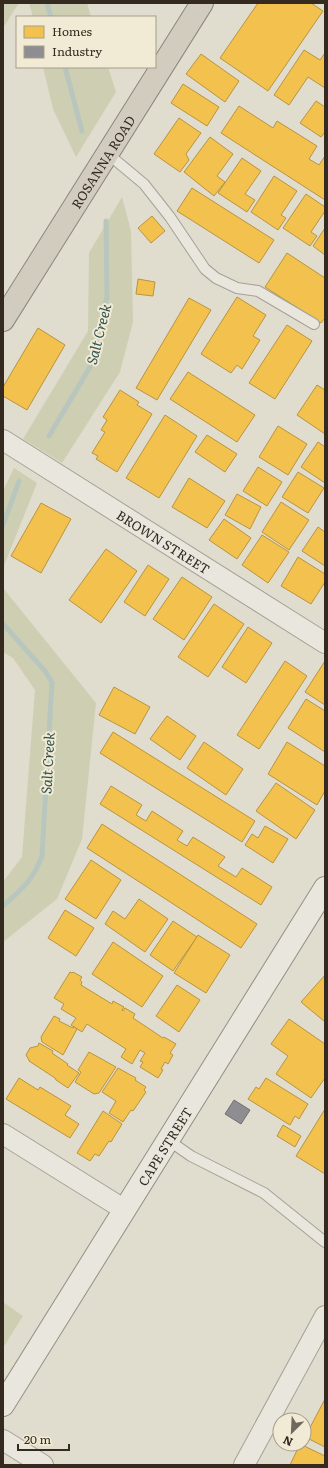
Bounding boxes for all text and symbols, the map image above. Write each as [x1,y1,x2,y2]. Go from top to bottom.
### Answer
legend [16,16,156,68]
text: Homes [52,22,92,40]
text: Industry [52,42,102,60]
street label: ROSANNA ROAD [66,111,139,212]
water label: Salt Creek [81,301,115,367]
street label: BROWN STREET [113,505,214,578]
water label: Salt Creek [35,731,59,795]
street label: CAPE STREET [133,1103,196,1189]
north arrow [272,1412,312,1452]
scale bar [18,1426,69,1452]
text: 20 m [24,1430,51,1448]
text: N [280,1433,295,1451]

